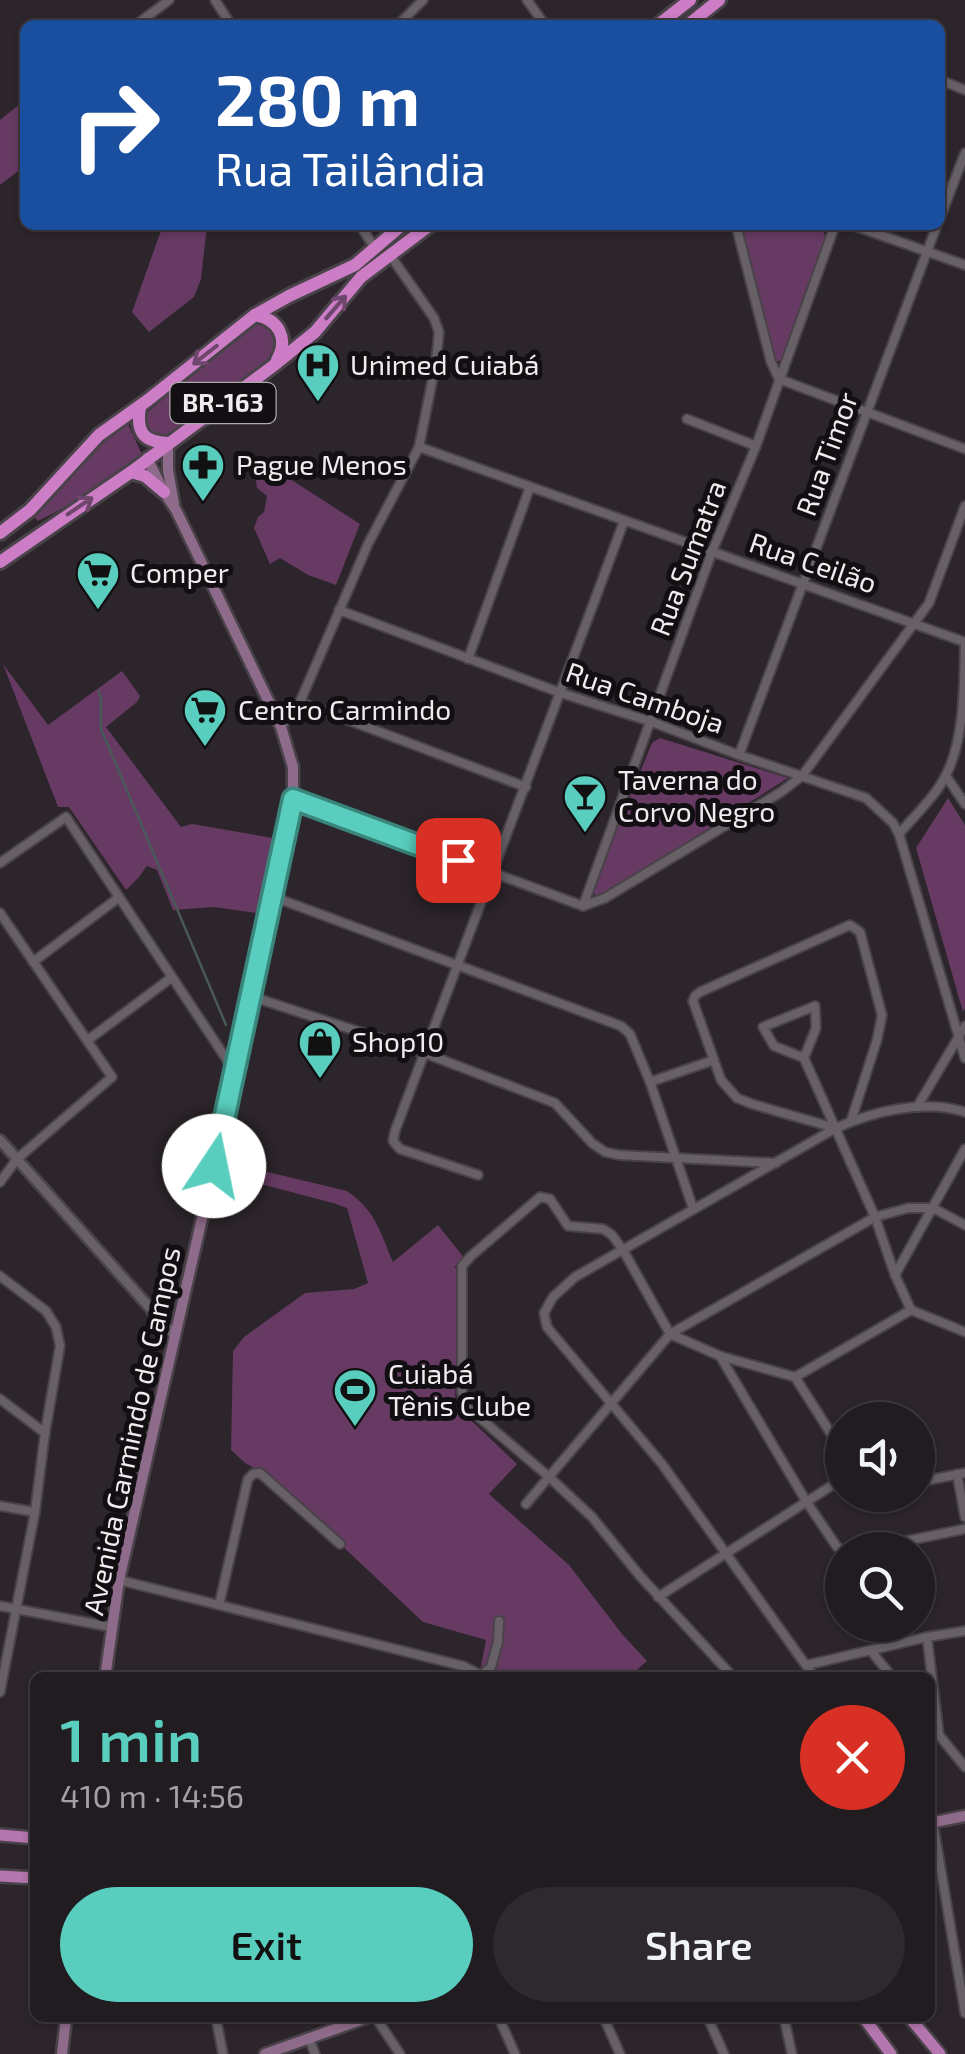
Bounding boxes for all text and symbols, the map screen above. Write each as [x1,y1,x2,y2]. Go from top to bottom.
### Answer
text: 280 m [215,56,420,140]
icon: right [50,60,180,190]
text: Rua Tailândia [215,141,486,195]
one-way arrow [324,295,347,320]
hospital icon: Unimed Cuiabá [295,342,341,403]
one-way arrow [192,344,219,365]
place label: Unimed Cuiabá [350,347,539,381]
road number: BR-163 [170,383,276,423]
street label: Rua Timor [788,387,864,520]
pharmacy icon: Pague Menos [180,442,226,503]
place label: Pague Menos [236,447,407,481]
street label: Rua Sumatra [642,475,732,640]
one-way arrow [66,496,94,517]
street label: Rua Ceilão [745,524,881,600]
supermarket icon: Comper [75,550,121,611]
place label: Comper [130,555,229,589]
street label: Rua Camboja [562,654,729,740]
supermarket icon: Centro Carmindo [182,687,228,748]
place label: Centro Carmindo [238,692,451,726]
place label: Taverna do Corvo Negro [618,762,775,828]
bar icon: Taverna do Corvo Negro [562,773,608,834]
pin [416,818,501,903]
icon: arrive [431,833,486,888]
shop icon: Shop10 [297,1019,343,1080]
place label: Shop10 [352,1024,444,1058]
position arrow [162,1114,266,1218]
street label: Avenida Carmindo de Campos [75,1244,187,1618]
place label: Cuiabá Tênis Clube [388,1356,531,1422]
sports icon: Cuiabá Tênis Clube [332,1367,378,1428]
map controls [825,1402,935,1642]
button: sound [825,1402,935,1512]
button: search [825,1532,935,1642]
text: 1 min [60,1702,202,1774]
button: close [800,1705,905,1810]
text: 410 m · 14:56 [60,1776,244,1814]
button: Exit [60,1887,473,2002]
button: Share [493,1887,905,2002]

